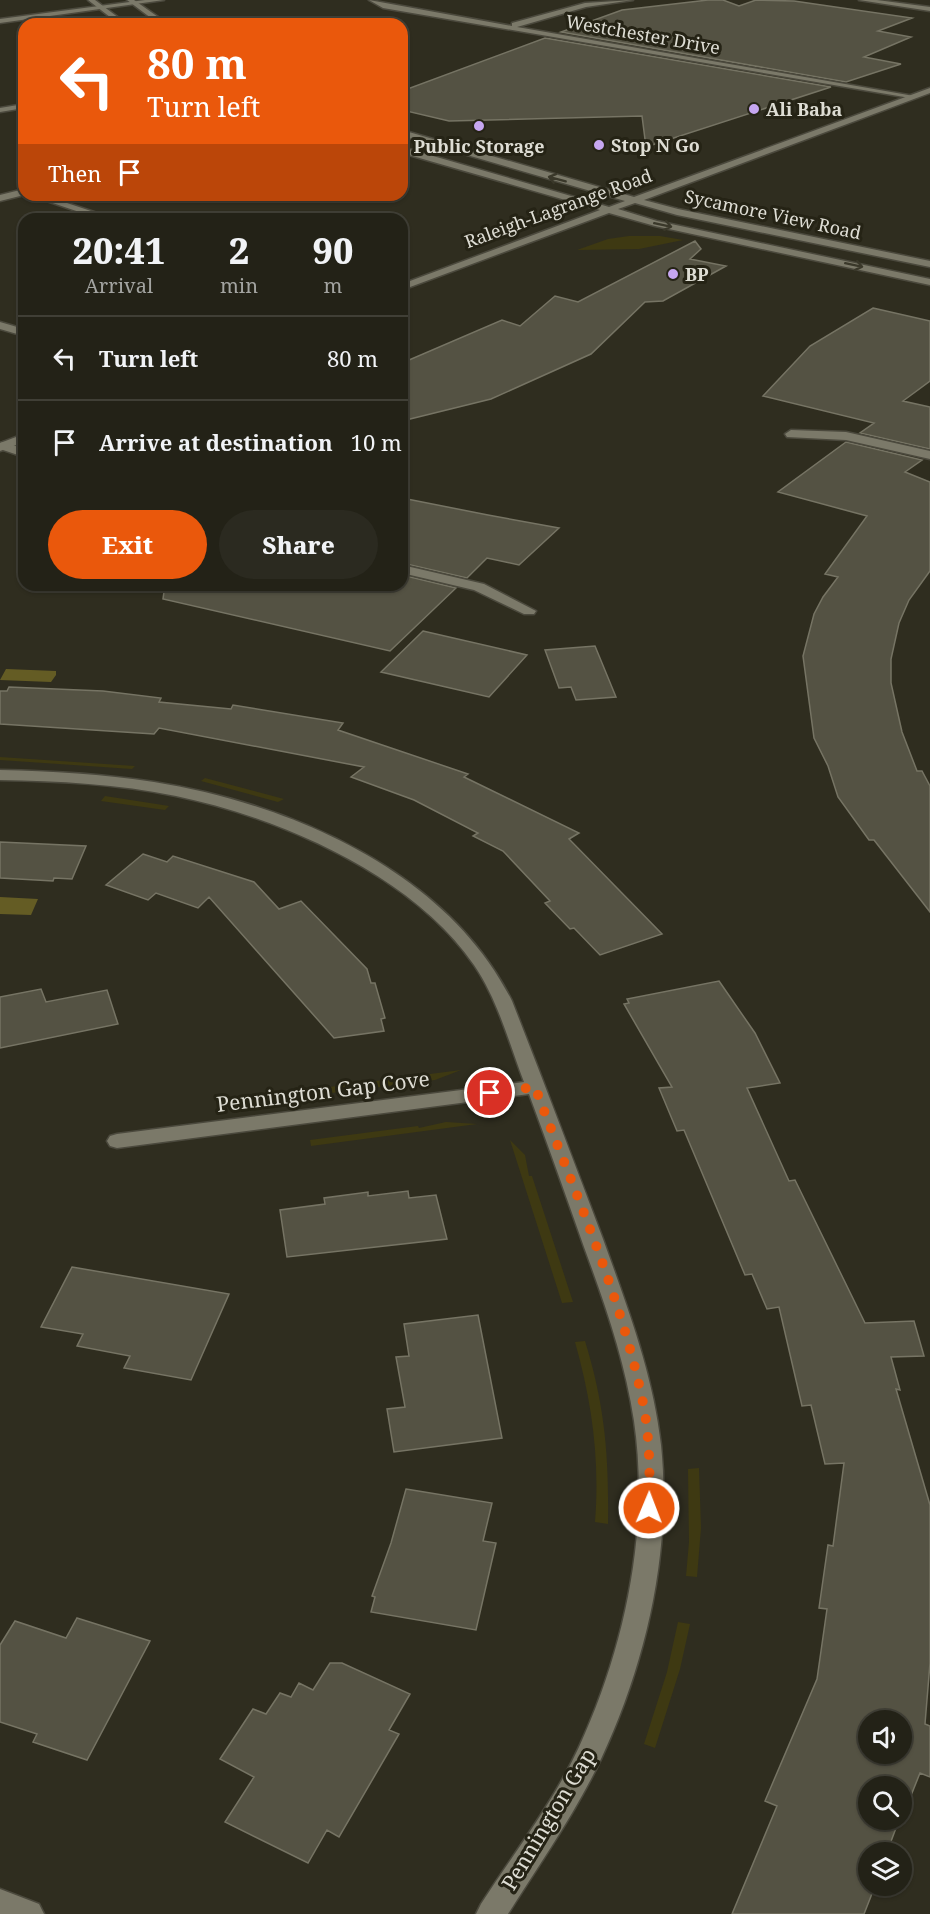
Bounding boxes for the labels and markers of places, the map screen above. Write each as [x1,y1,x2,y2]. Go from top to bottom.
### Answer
place label: Ali Baba [766,97,842,121]
marker: Ali Baba [747,102,761,116]
marker: Public Storage [472,119,486,133]
place label: Stop N Go [611,133,700,157]
place label: Public Storage [413,134,545,158]
marker: Stop N Go [592,138,606,152]
place label: BP [685,262,709,286]
marker: BP [666,267,680,281]
pin [464,1067,515,1118]

